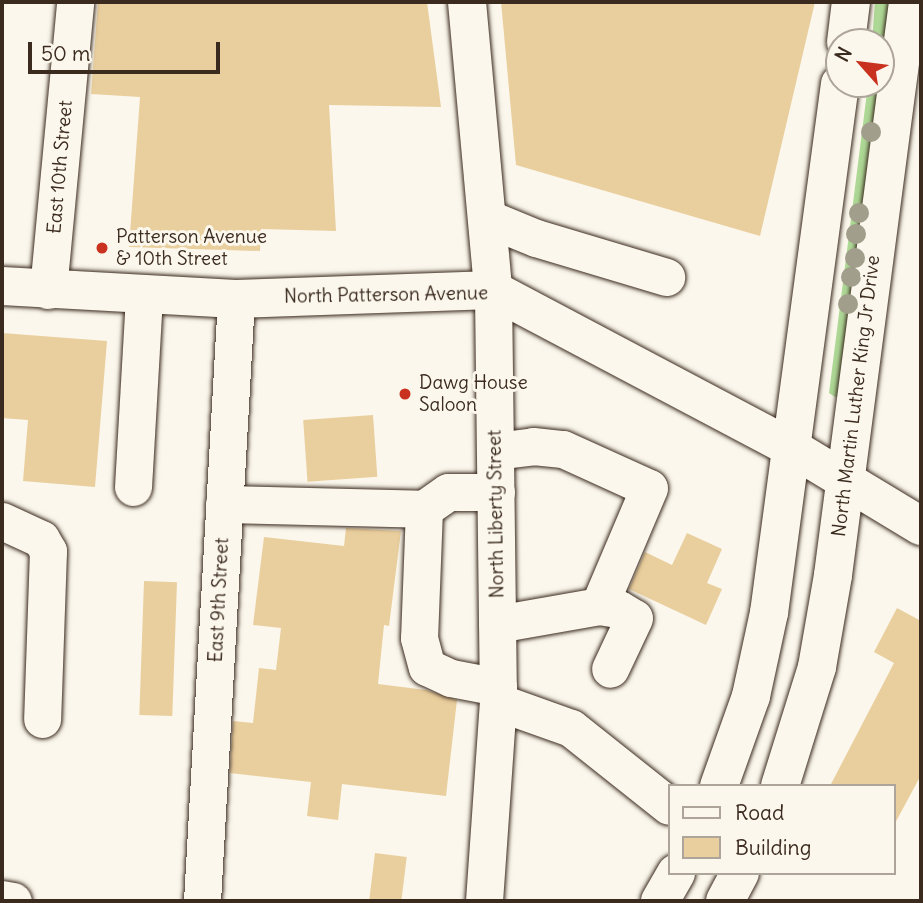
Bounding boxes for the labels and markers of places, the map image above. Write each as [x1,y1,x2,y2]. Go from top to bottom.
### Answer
place label: Patterson Avenue & 10th Street [116,226,267,270]
marker: Patterson Avenue & 10th Street [94,240,110,256]
place label: Dawg House Saloon [419,372,528,416]
marker: Dawg House Saloon [397,386,413,402]

